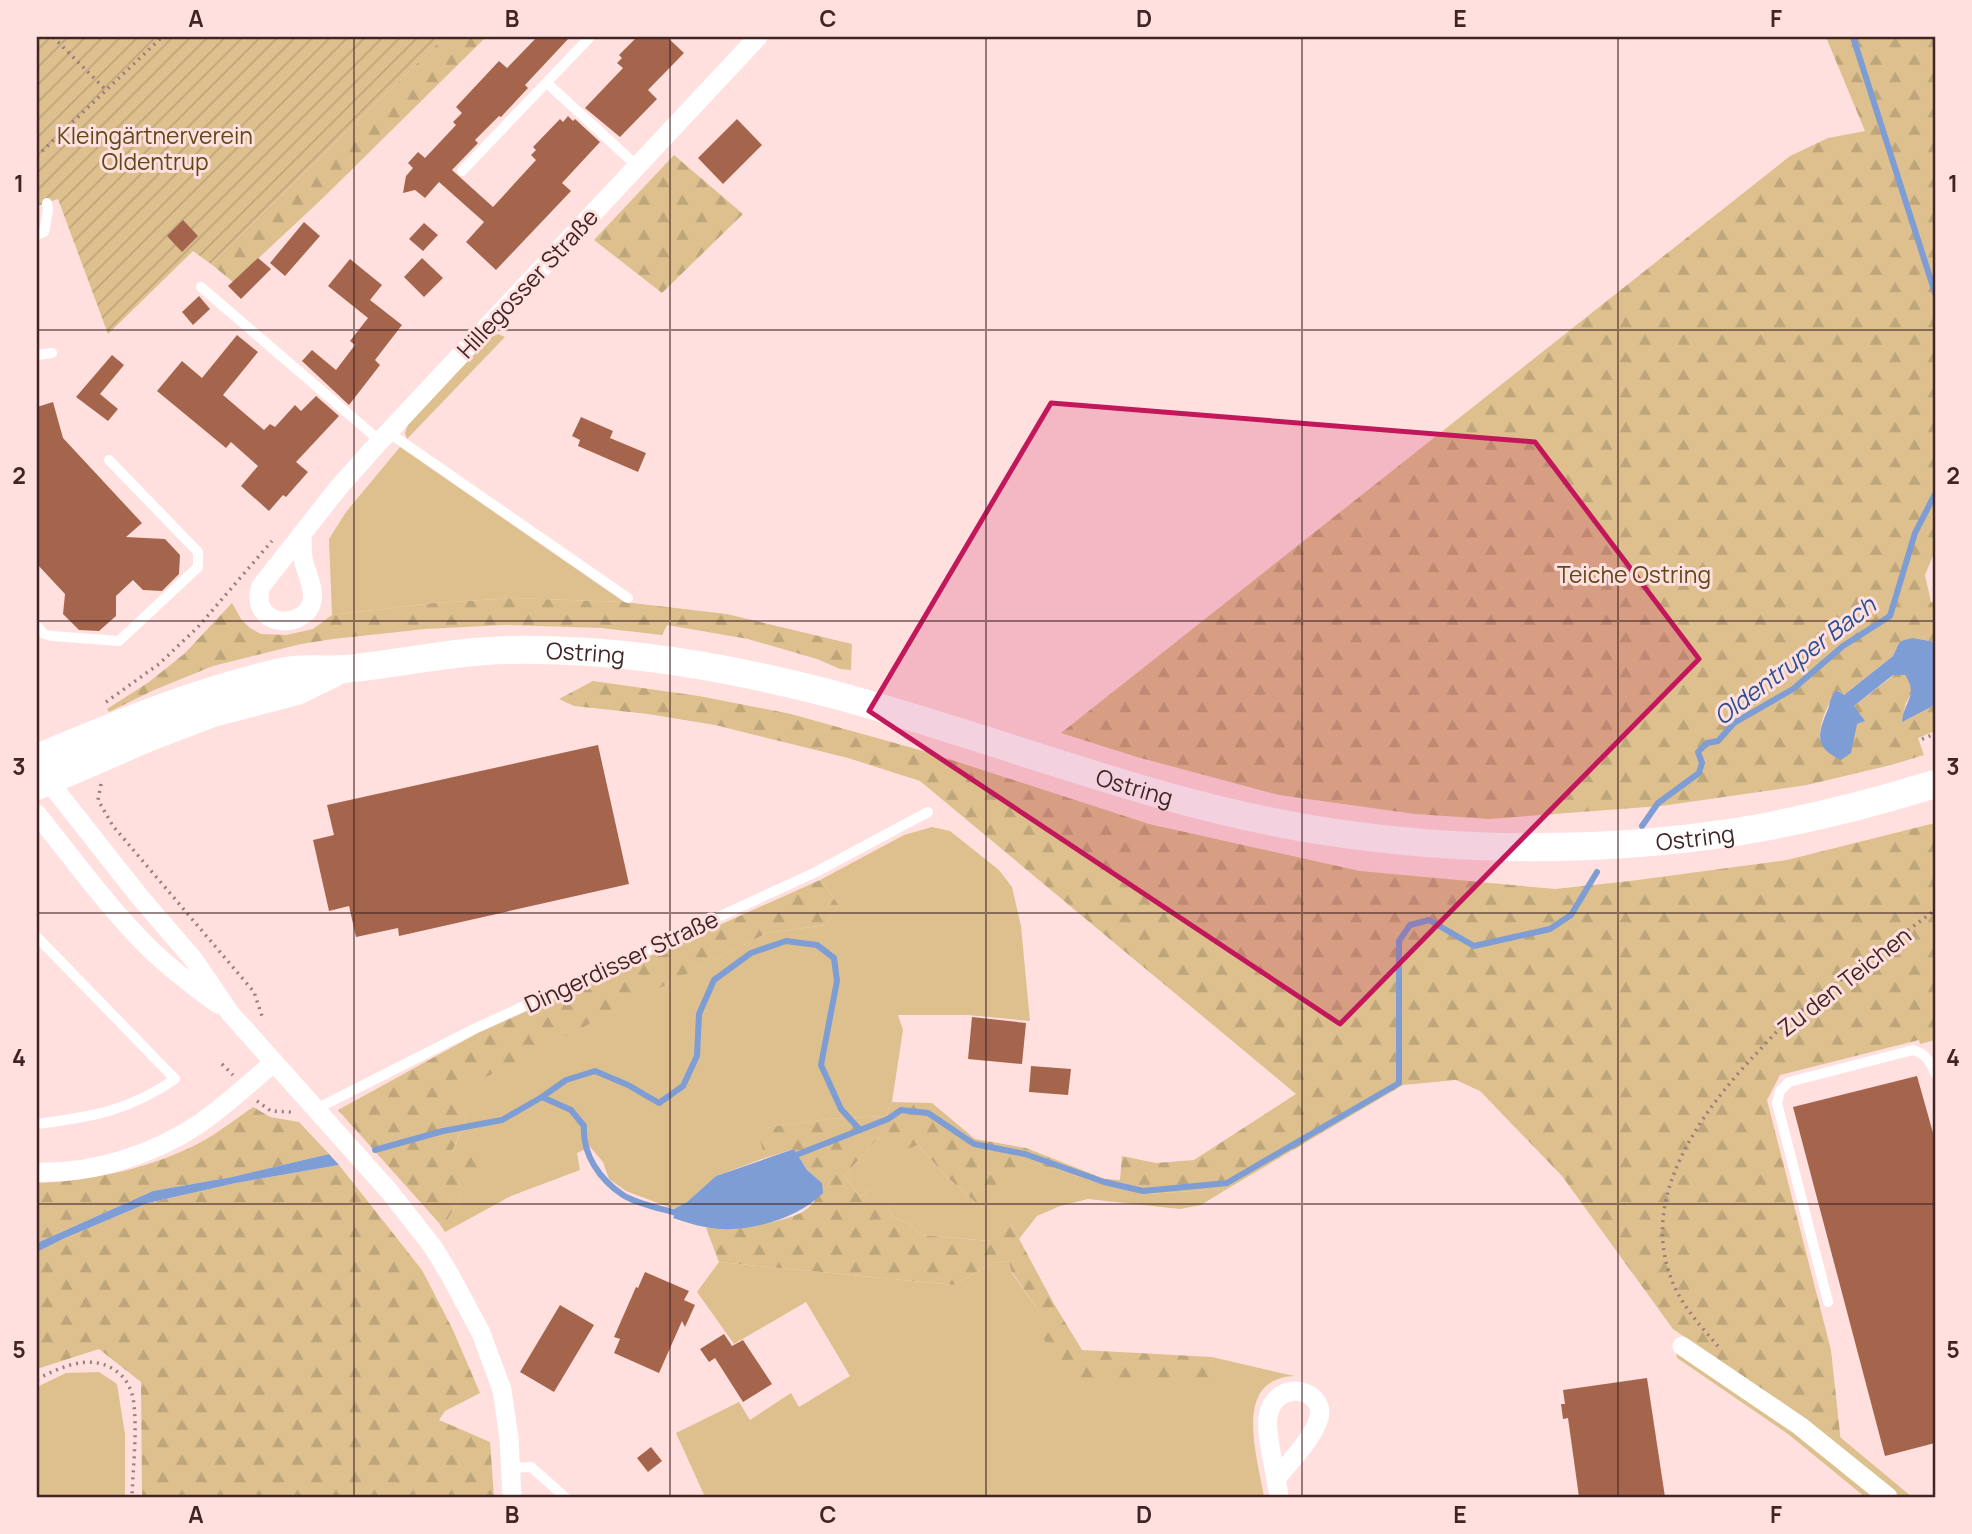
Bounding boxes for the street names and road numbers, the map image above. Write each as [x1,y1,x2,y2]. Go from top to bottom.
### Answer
street label: Hillegosser Straße [449,201,605,365]
street label: Ostring [546,634,626,671]
street label: Ostring [1092,760,1177,813]
street label: Ostring [1654,816,1737,858]
street label: Dingerdisser Straße [519,902,723,1020]
street label: Zu den Teichen [1771,919,1917,1043]

